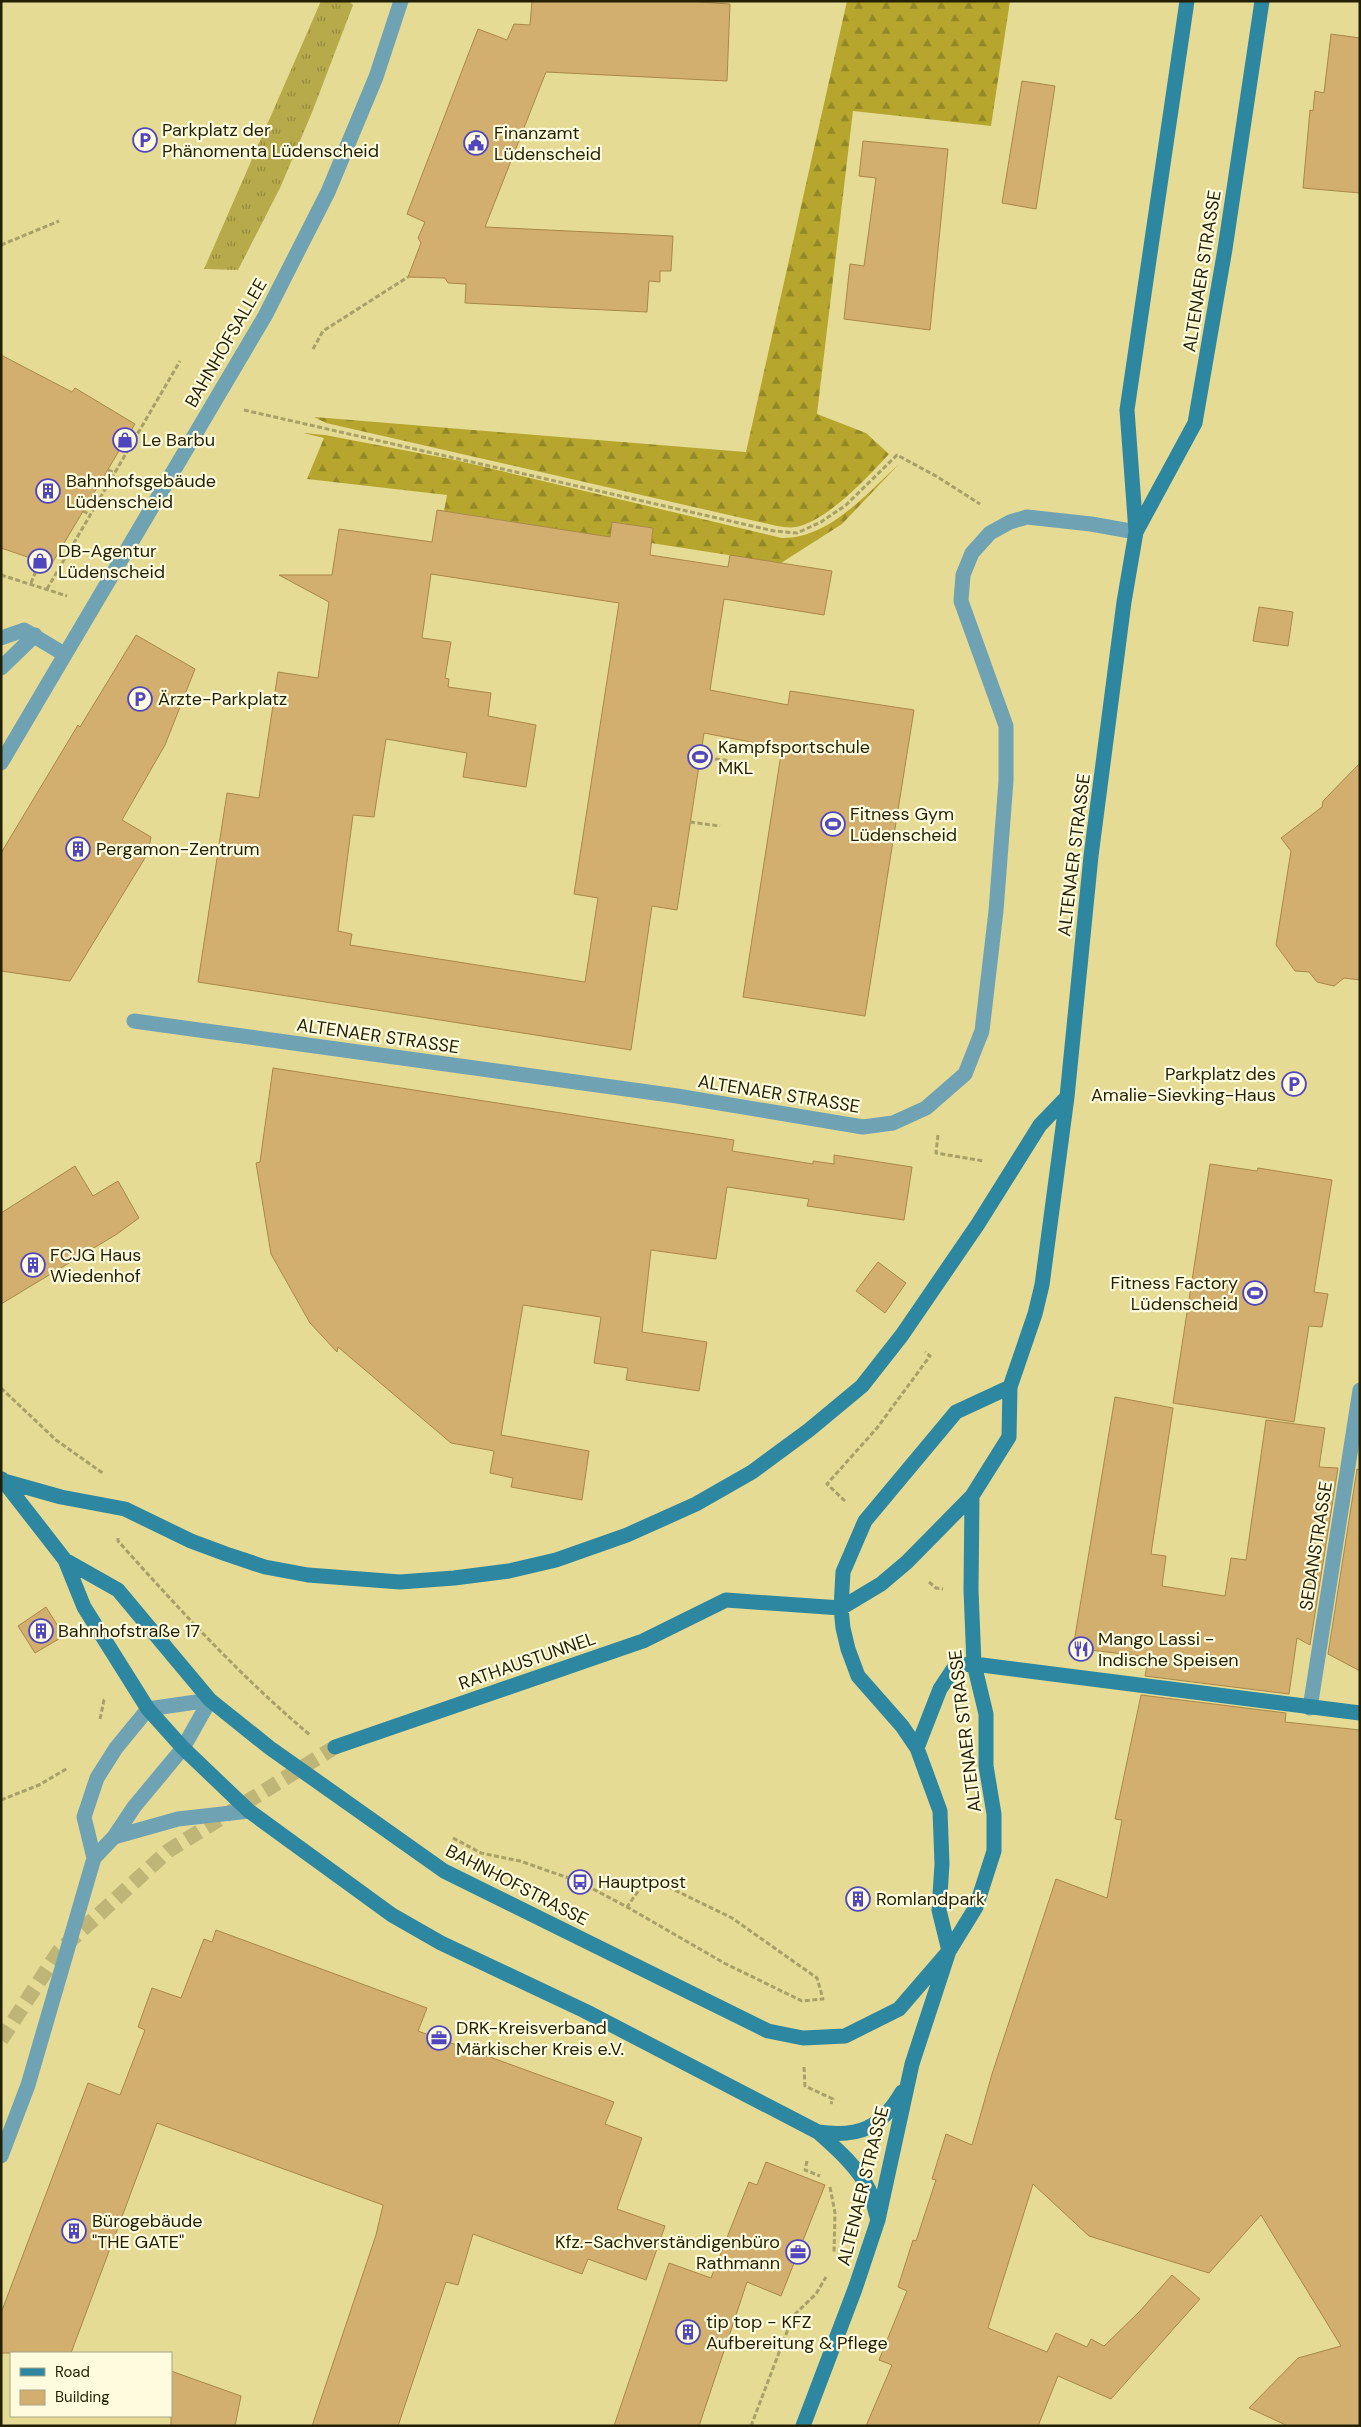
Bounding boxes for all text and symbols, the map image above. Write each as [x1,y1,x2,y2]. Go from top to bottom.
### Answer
place label: Parkplatz der Phänomenta Lüdenscheid [162,118,379,163]
place label: Finanzamt Lüdenscheid [494,121,601,166]
parking icon: Parkplatz der Phänomenta Lüdenscheid [132,127,158,153]
public building icon: Finanzamt Lüdenscheid [463,130,489,156]
street label: ALTENAER STRASSE [1177,188,1227,354]
street label: BAHNHOFSALLEE [179,274,273,412]
shop icon: Le Barbu [112,427,138,453]
place label: Le Barbu [142,428,215,452]
place label: Bahnhofsgebäude Lüdenscheid [66,469,216,514]
building icon: Bahnhofsgebäude Lüdenscheid [35,478,61,504]
place label: DB-Agentur Lüdenscheid [58,539,165,584]
shop icon: DB-Agentur Lüdenscheid [27,548,53,574]
parking icon: Ärzte-Parkplatz [127,686,153,712]
place label: Ärzte-Parkplatz [158,687,287,711]
place label: Kampfsportschule MKL [718,735,870,780]
sports icon: Kampfsportschule MKL [687,744,713,770]
street label: ALTENAER STRASSE [1052,772,1096,938]
place label: Fitness Gym Lüdenscheid [850,802,957,847]
sports icon: Fitness Gym Lüdenscheid [820,811,846,837]
building icon: Pergamon-Zentrum [65,836,91,862]
place label: Pergamon-Zentrum [96,837,260,861]
street label: ALTENAER STRASSE [295,1013,461,1059]
place label: Parkplatz des Amalie-Sievking-Haus [1091,1062,1276,1107]
street label: ALTENAER STRASSE [696,1069,862,1119]
parking icon: Parkplatz des Amalie-Sievking-Haus [1281,1071,1307,1097]
place label: FCJG Haus Wiedenhof [50,1243,141,1288]
building icon: FCJG Haus Wiedenhof [20,1252,46,1278]
place label: Fitness Factory Lüdenscheid [1111,1271,1238,1316]
sports icon: Fitness Factory Lüdenscheid [1242,1280,1268,1306]
street label: SEDANSTRASSE [1294,1480,1338,1612]
building icon: Bahnhofstraße 17 [28,1618,54,1644]
place label: Bahnhofstraße 17 [58,1619,200,1643]
street label: RATHAUSTUNNEL [455,1626,599,1696]
place label: Mango Lassi - Indische Speisen [1098,1627,1239,1672]
restaurant icon: Mango Lassi - Indische Speisen [1068,1636,1094,1662]
street label: ALTENAER STRASSE [943,1648,987,1814]
street label: BAHNHOFSTRASSE [442,1839,592,1931]
bus stop icon: Hauptpost [567,1869,593,1895]
place label: Hauptpost [598,1870,686,1894]
building icon: Romlandpark [845,1886,871,1912]
place label: Romlandpark [876,1887,985,1911]
place label: DRK-Kreisverband Märkischer Kreis e.V. [456,2016,624,2061]
office icon: DRK-Kreisverband Märkischer Kreis e.V. [426,2025,452,2051]
street label: ALTENAER STRASSE [832,2104,894,2268]
place label: Bürogebäude "THE GATE" [92,2209,203,2254]
building icon: Bürogebäude "THE GATE" [61,2218,87,2244]
place label: Kfz.-Sachverständigenbüro Rathmann [555,2230,780,2275]
office icon: Kfz.-Sachverständigenbüro Rathmann [785,2239,811,2265]
place label: tip top - KFZ Aufbereitung & Pflege [706,2310,888,2355]
building icon: tip top - KFZ Aufbereitung & Pflege [675,2319,701,2345]
legend [10,2352,172,2417]
text: Road [55,2362,90,2382]
text: Building [55,2387,110,2407]

